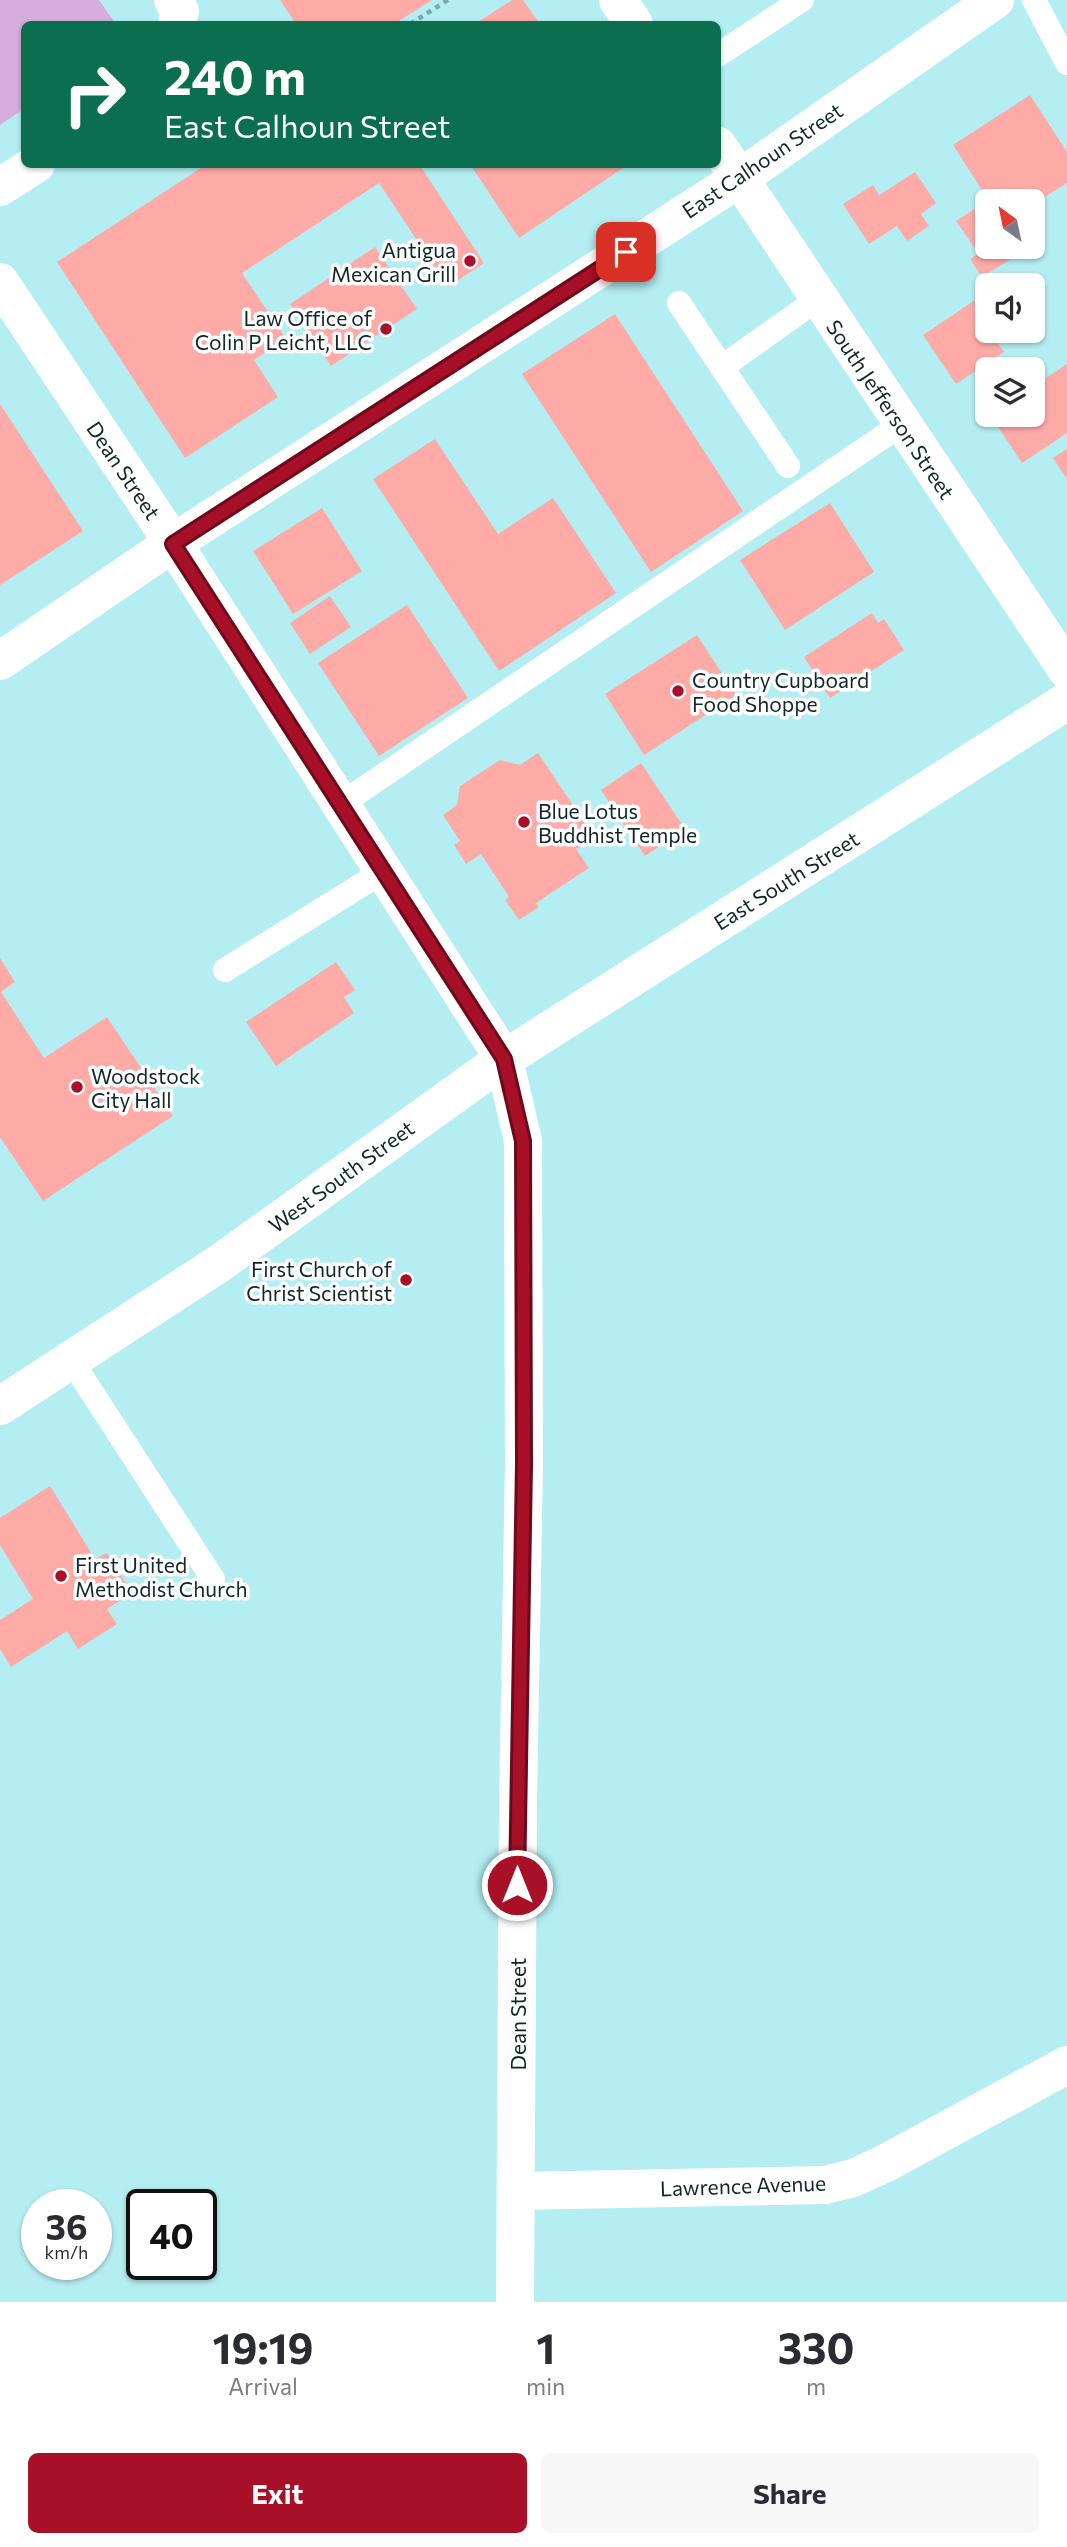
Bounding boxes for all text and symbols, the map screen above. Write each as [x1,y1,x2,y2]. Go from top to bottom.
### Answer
text: 240 m [164,45,306,105]
icon: right [49,49,140,140]
street label: East Calhoun Street [677,97,847,223]
text: East Calhoun Street [164,105,450,145]
north arrow [975,189,1045,259]
map controls [975,189,1045,427]
pin [596,222,656,282]
icon: arrive [607,233,645,271]
place label: Antigua Mexican Grill [331,237,456,286]
marker: Antigua Mexican Grill [462,253,478,269]
button: sound [975,273,1045,343]
place label: Law Office of Colin P Leicht, LLC [195,305,373,354]
street label: South Jefferson Street [822,315,960,503]
marker: Law Office of Colin P Leicht, LLC [378,321,394,337]
button: layers [975,357,1045,427]
street label: Dean Street [82,416,166,524]
place label: Country Cupboard Food Shoppe [692,667,869,716]
marker: Country Cupboard Food Shoppe [670,683,686,699]
place label: Blue Lotus Buddhist Temple [538,798,697,847]
marker: Blue Lotus Buddhist Temple [516,814,532,830]
street label: East South Street [709,825,863,935]
place label: Woodstock City Hall [91,1063,200,1112]
marker: Woodstock City Hall [69,1079,85,1095]
street label: West South Street [263,1115,419,1237]
place label: First Church of Christ Scientist [246,1256,393,1305]
marker: First Church of Christ Scientist [398,1272,414,1288]
place label: First United Methodist Church [75,1552,247,1601]
marker: First United Methodist Church [53,1568,69,1584]
position arrow [480,1848,554,1922]
street label: Dean Street [505,1958,530,2070]
street label: Lawrence Avenue [660,2170,826,2200]
speed limit sign: 40 [126,2189,217,2280]
text: 36 [46,2204,87,2247]
text: km/h [45,2241,88,2263]
text: 19:19 [213,2321,314,2373]
text: 1 [536,2321,555,2373]
text: 330 [778,2321,854,2373]
text: Arrival [228,2372,298,2400]
text: min [526,2372,565,2400]
text: m [806,2372,826,2400]
button: Exit [28,2453,527,2533]
button: Share [541,2453,1039,2533]

